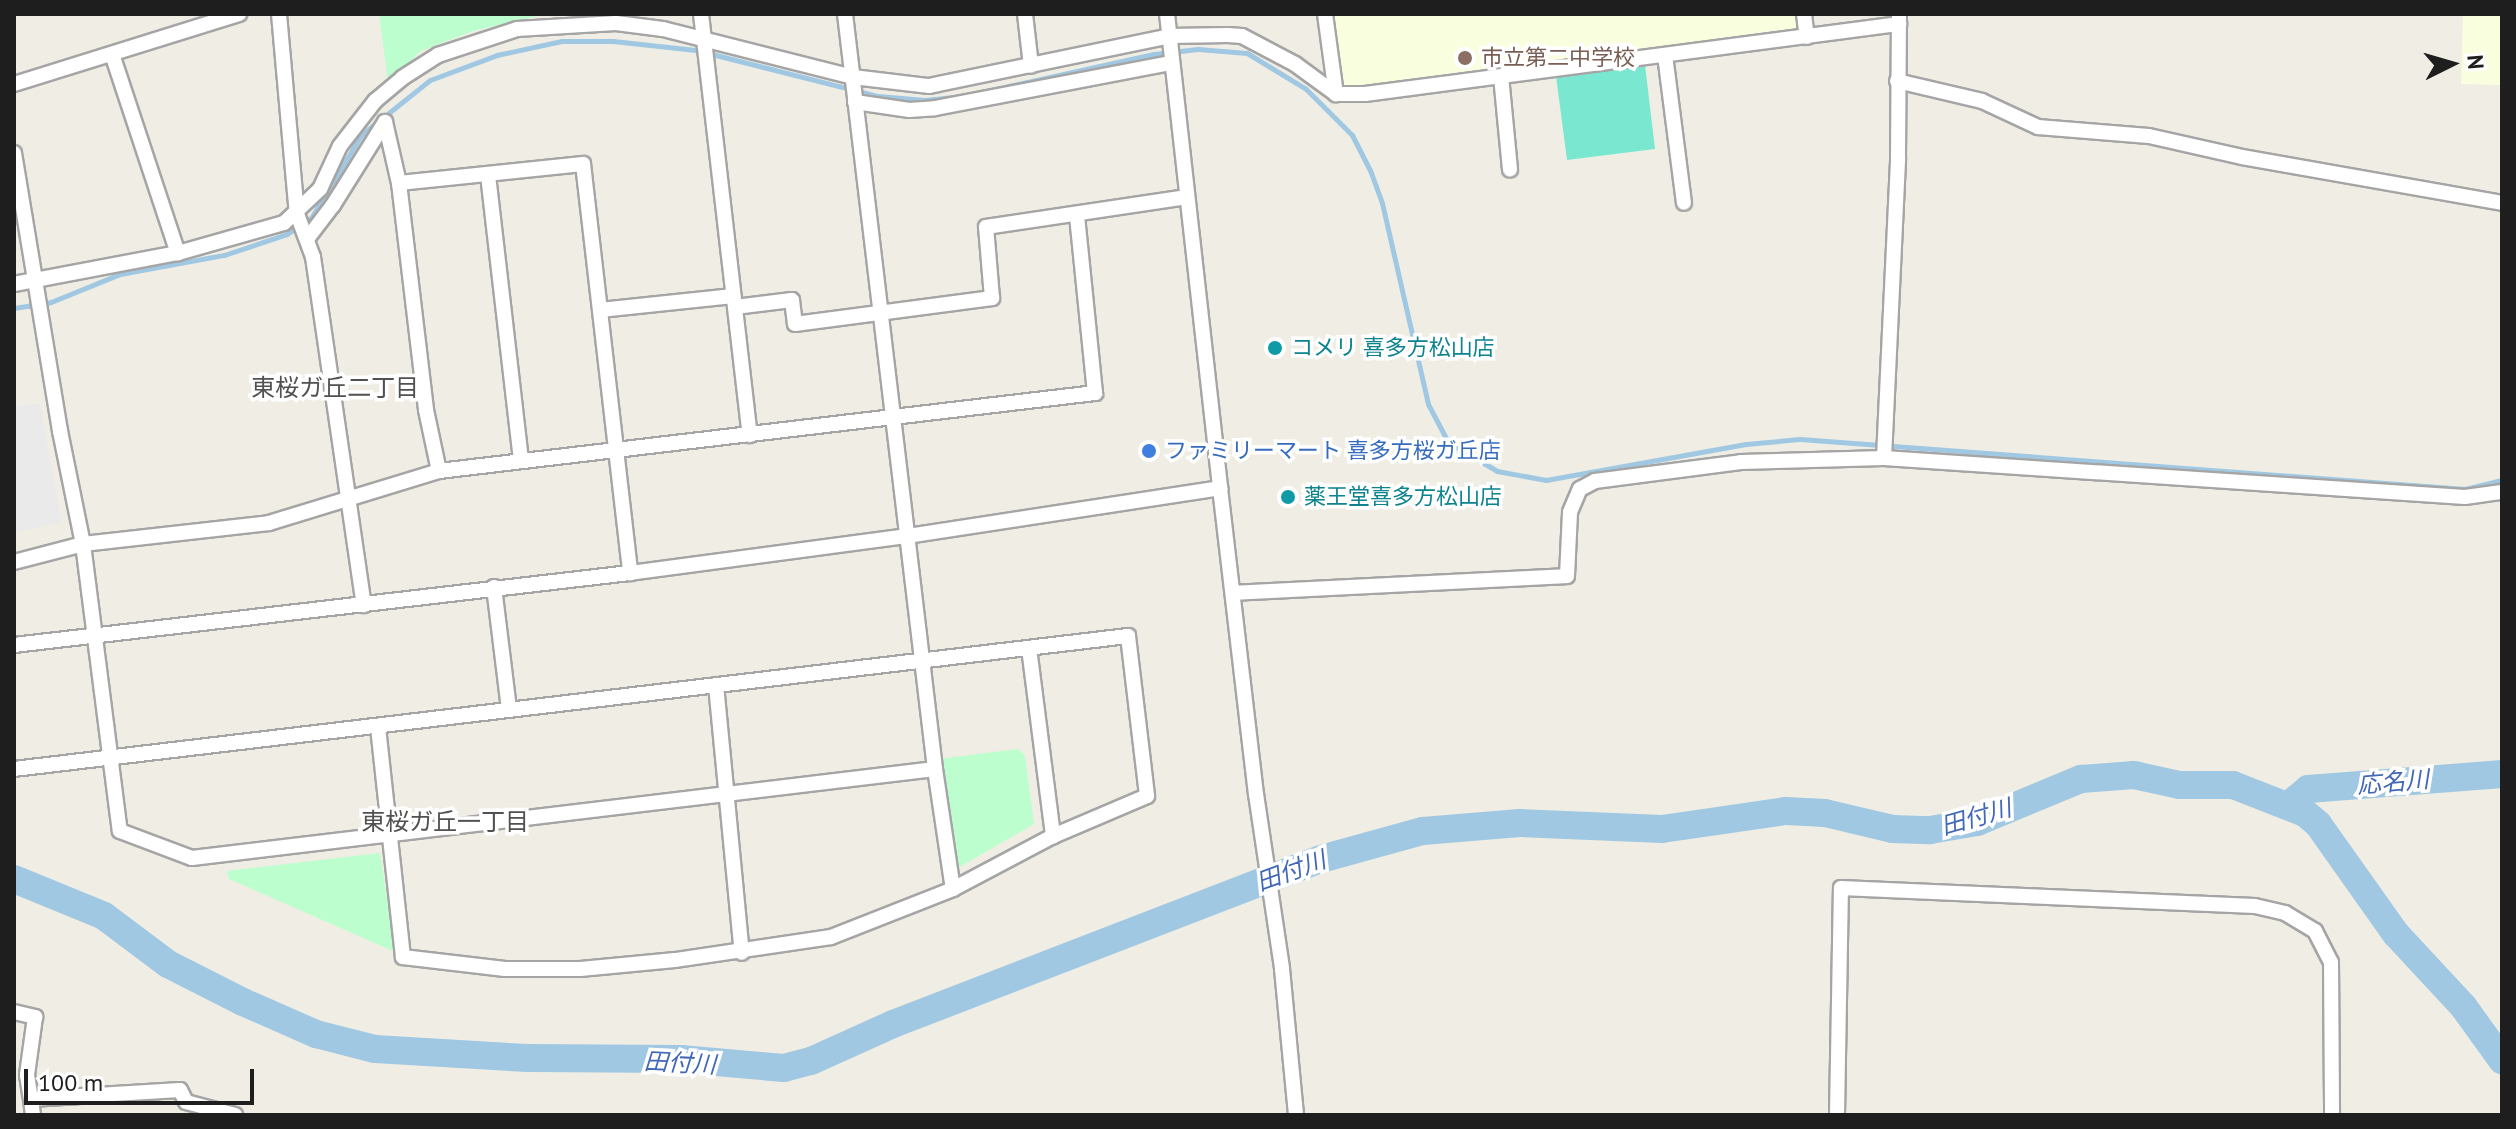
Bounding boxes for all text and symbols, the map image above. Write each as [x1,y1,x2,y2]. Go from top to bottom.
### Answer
north arrow [2412,24,2492,104]
place label: 市立第二中学校 [1481,45,1635,71]
marker: 市立第二中学校 [1456,49,1474,67]
text: N [2461,53,2490,70]
place label: コメリ 喜多方松山店 [1291,335,1495,361]
marker: コメリ 喜多方松山店 [1266,339,1284,357]
district label: 東桜ガ丘二丁目 [251,374,419,402]
place label: ファミリーマート 喜多方桜ガ丘店 [1165,438,1501,464]
marker: ファミリーマート 喜多方桜ガ丘店 [1140,442,1158,460]
place label: 薬王堂喜多方松山店 [1304,484,1502,510]
marker: 薬王堂喜多方松山店 [1279,488,1297,506]
water label: 応名川 [2356,765,2430,799]
water label: 田付川 [1937,793,2015,841]
district label: 東桜ガ丘一丁目 [361,808,529,836]
water label: 田付川 [1252,845,1330,897]
water label: 田付川 [643,1047,717,1079]
scale bar [28,1053,258,1103]
text: 100 m [38,1067,103,1098]

